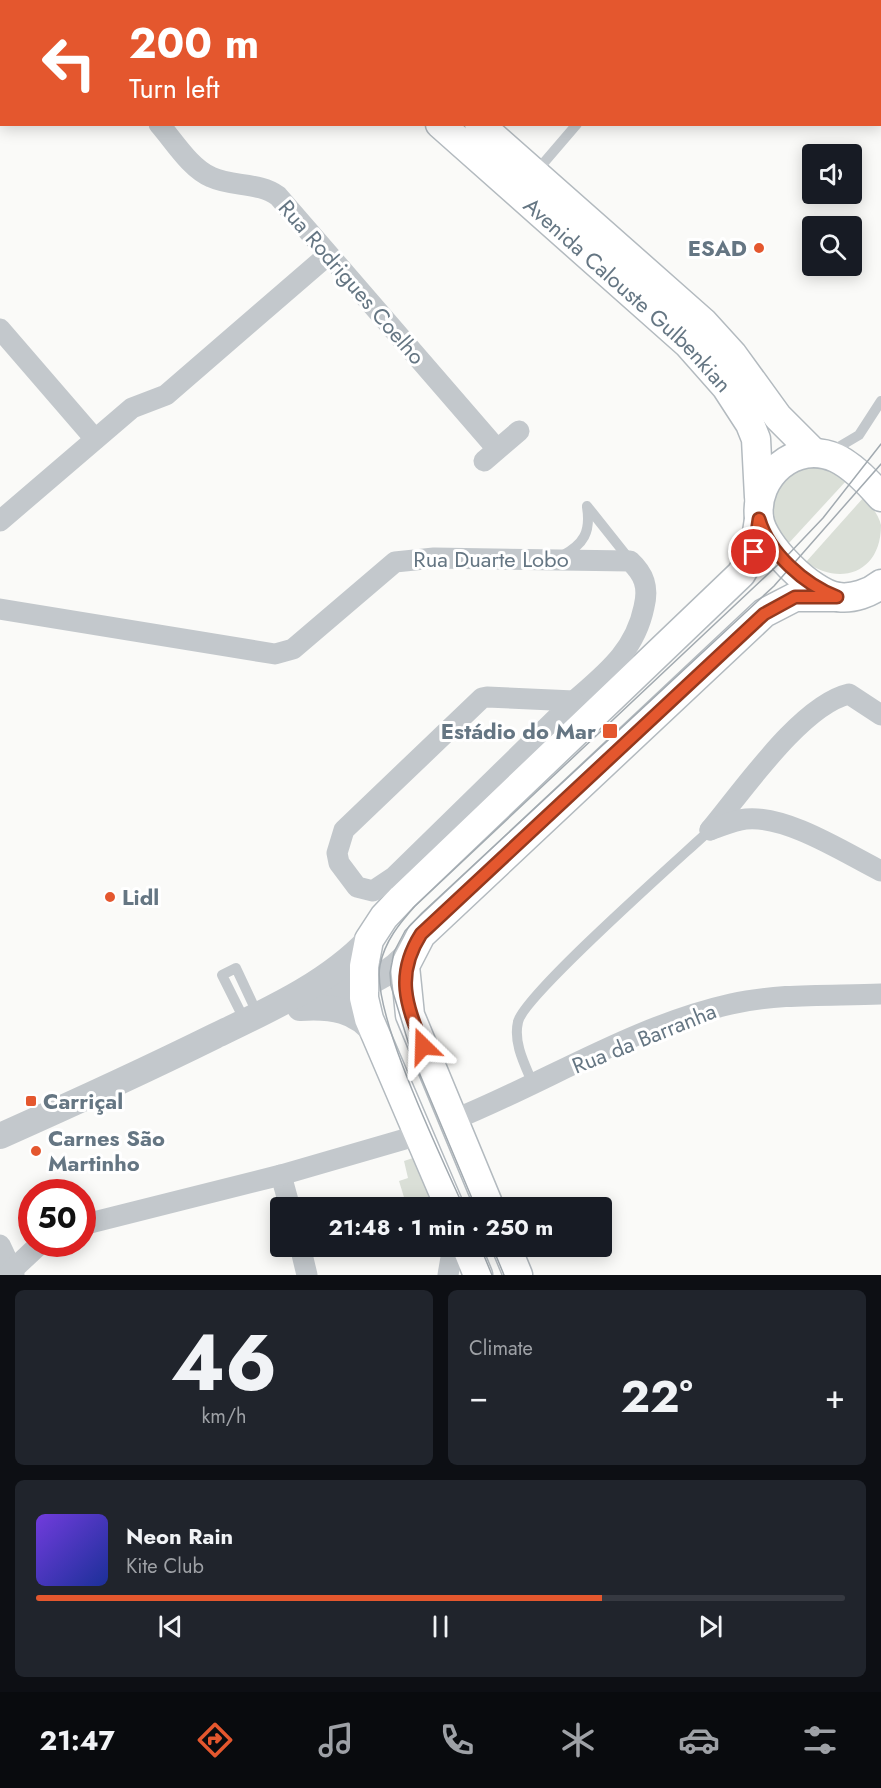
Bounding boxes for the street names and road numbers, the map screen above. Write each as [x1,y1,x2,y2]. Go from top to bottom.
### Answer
street label: Avenida Calouste Gulbenkian [517,190,739,399]
street label: Rua Rodrigues Coelho [271,193,433,371]
street label: Rua Duarte Lobo [413,543,569,575]
street label: Rua da Barranha [567,995,721,1081]

